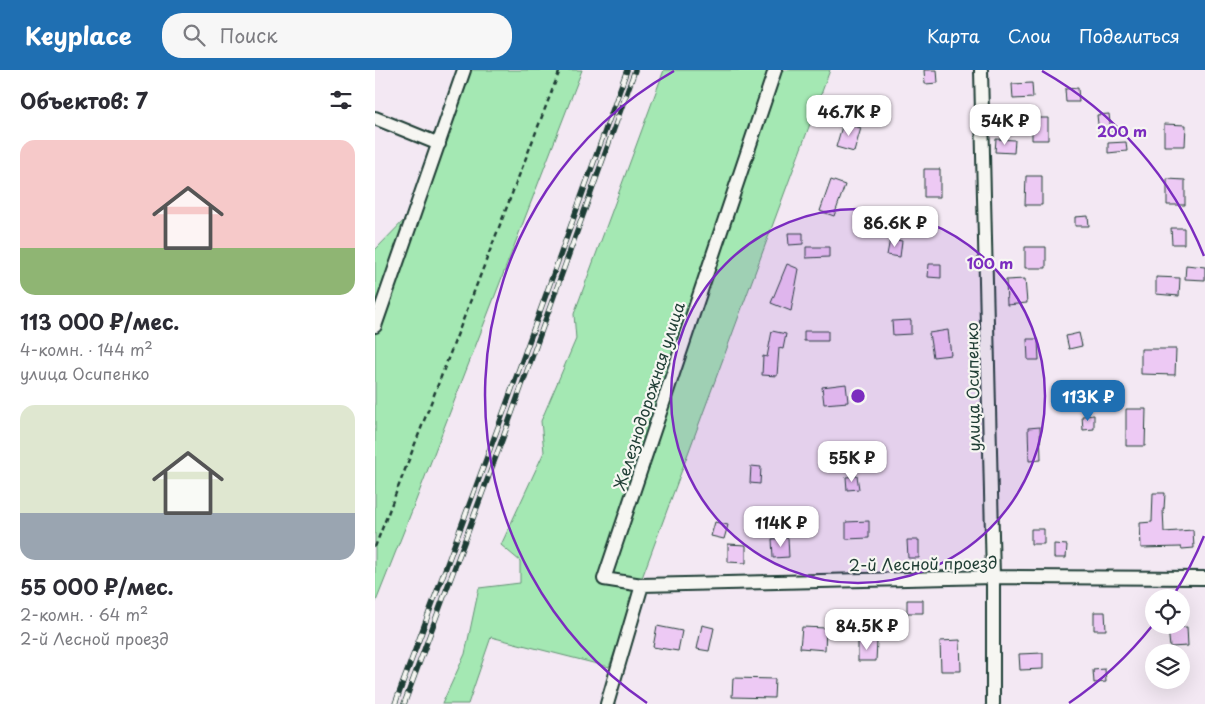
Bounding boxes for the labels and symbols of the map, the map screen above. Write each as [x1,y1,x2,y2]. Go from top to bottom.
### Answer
pin: 46.7K ₽ [803,94,895,137]
pin: 54K ₽ [970,104,1040,146]
text: 200 m [1097,119,1147,142]
pin: 86.6K ₽ [849,206,941,248]
text: 100 m [967,251,1013,274]
street label: Железнодорожная улица [606,298,690,494]
street label: улица Осипенко [959,322,985,452]
pin: 113K ₽ [1047,380,1129,422]
centre of rings [849,387,867,405]
pin: 55K ₽ [817,440,887,483]
pin: 114K ₽ [740,506,822,548]
street label: 2-й Лесной проезд [848,550,998,576]
pin: 84.5K ₽ [821,608,913,651]

